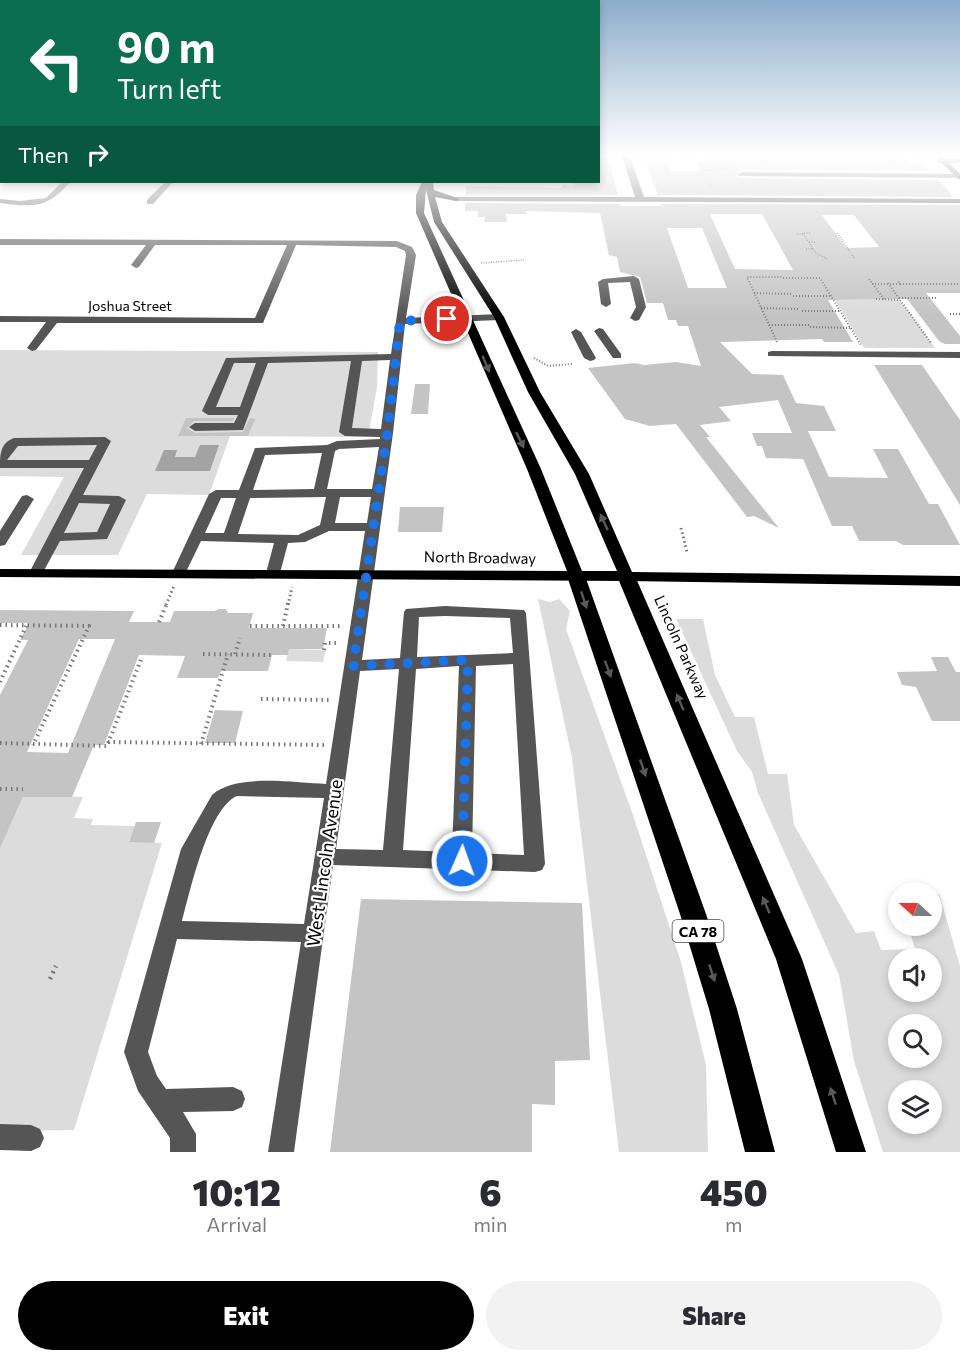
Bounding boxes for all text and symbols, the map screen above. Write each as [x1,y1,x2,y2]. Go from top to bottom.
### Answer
text: 90 m [117,20,216,72]
icon: left [18,24,96,102]
text: Turn left [117,72,221,105]
icon: right [81,138,114,171]
text: Then [18,141,69,168]
pin [421,293,472,344]
street label: Joshua Street [88,297,172,314]
icon: arrive [430,302,463,335]
one-way arrow [482,355,491,373]
one-way arrow [515,431,525,448]
one-way arrow [600,513,609,530]
street label: North Broadway [424,547,536,567]
one-way arrow [580,591,589,609]
street label: Lincoln Parkway [651,592,713,702]
one-way arrow [604,660,614,678]
one-way arrow [675,692,685,710]
one-way arrow [639,759,649,777]
street label: West Lincoln Avenue [301,778,347,948]
position arrow [430,829,494,893]
north arrow [888,882,942,936]
map controls [888,882,942,1134]
one-way arrow [761,896,771,914]
road number: CA 78 [672,920,724,942]
button: sound [888,948,942,1002]
one-way arrow [707,964,717,982]
button: search [888,1014,942,1068]
button: layers [888,1080,942,1134]
one-way arrow [828,1087,838,1105]
text: 10:12 [192,1169,281,1213]
text: 6 [479,1169,502,1213]
text: 450 [700,1169,768,1213]
text: Arrival [206,1212,267,1236]
text: min [473,1212,507,1236]
text: m [725,1212,742,1236]
button: Exit [18,1281,474,1350]
button: Share [486,1281,942,1350]

